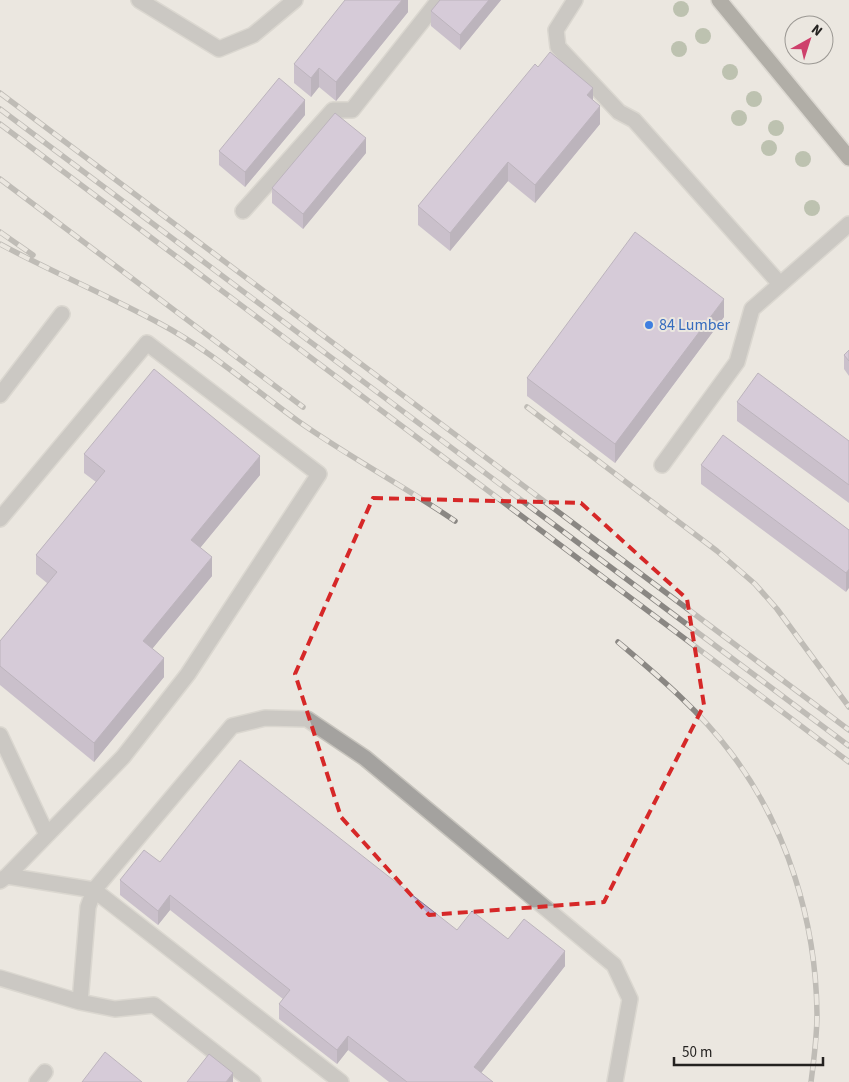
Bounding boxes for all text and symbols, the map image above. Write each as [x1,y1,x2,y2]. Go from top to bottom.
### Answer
north arrow [784,15,834,65]
text: N [807,20,826,41]
place label: 84 Lumber [659,314,730,336]
marker: 84 Lumber [643,319,655,331]
scale bar [674,1034,823,1066]
text: 50 m [682,1042,712,1063]

